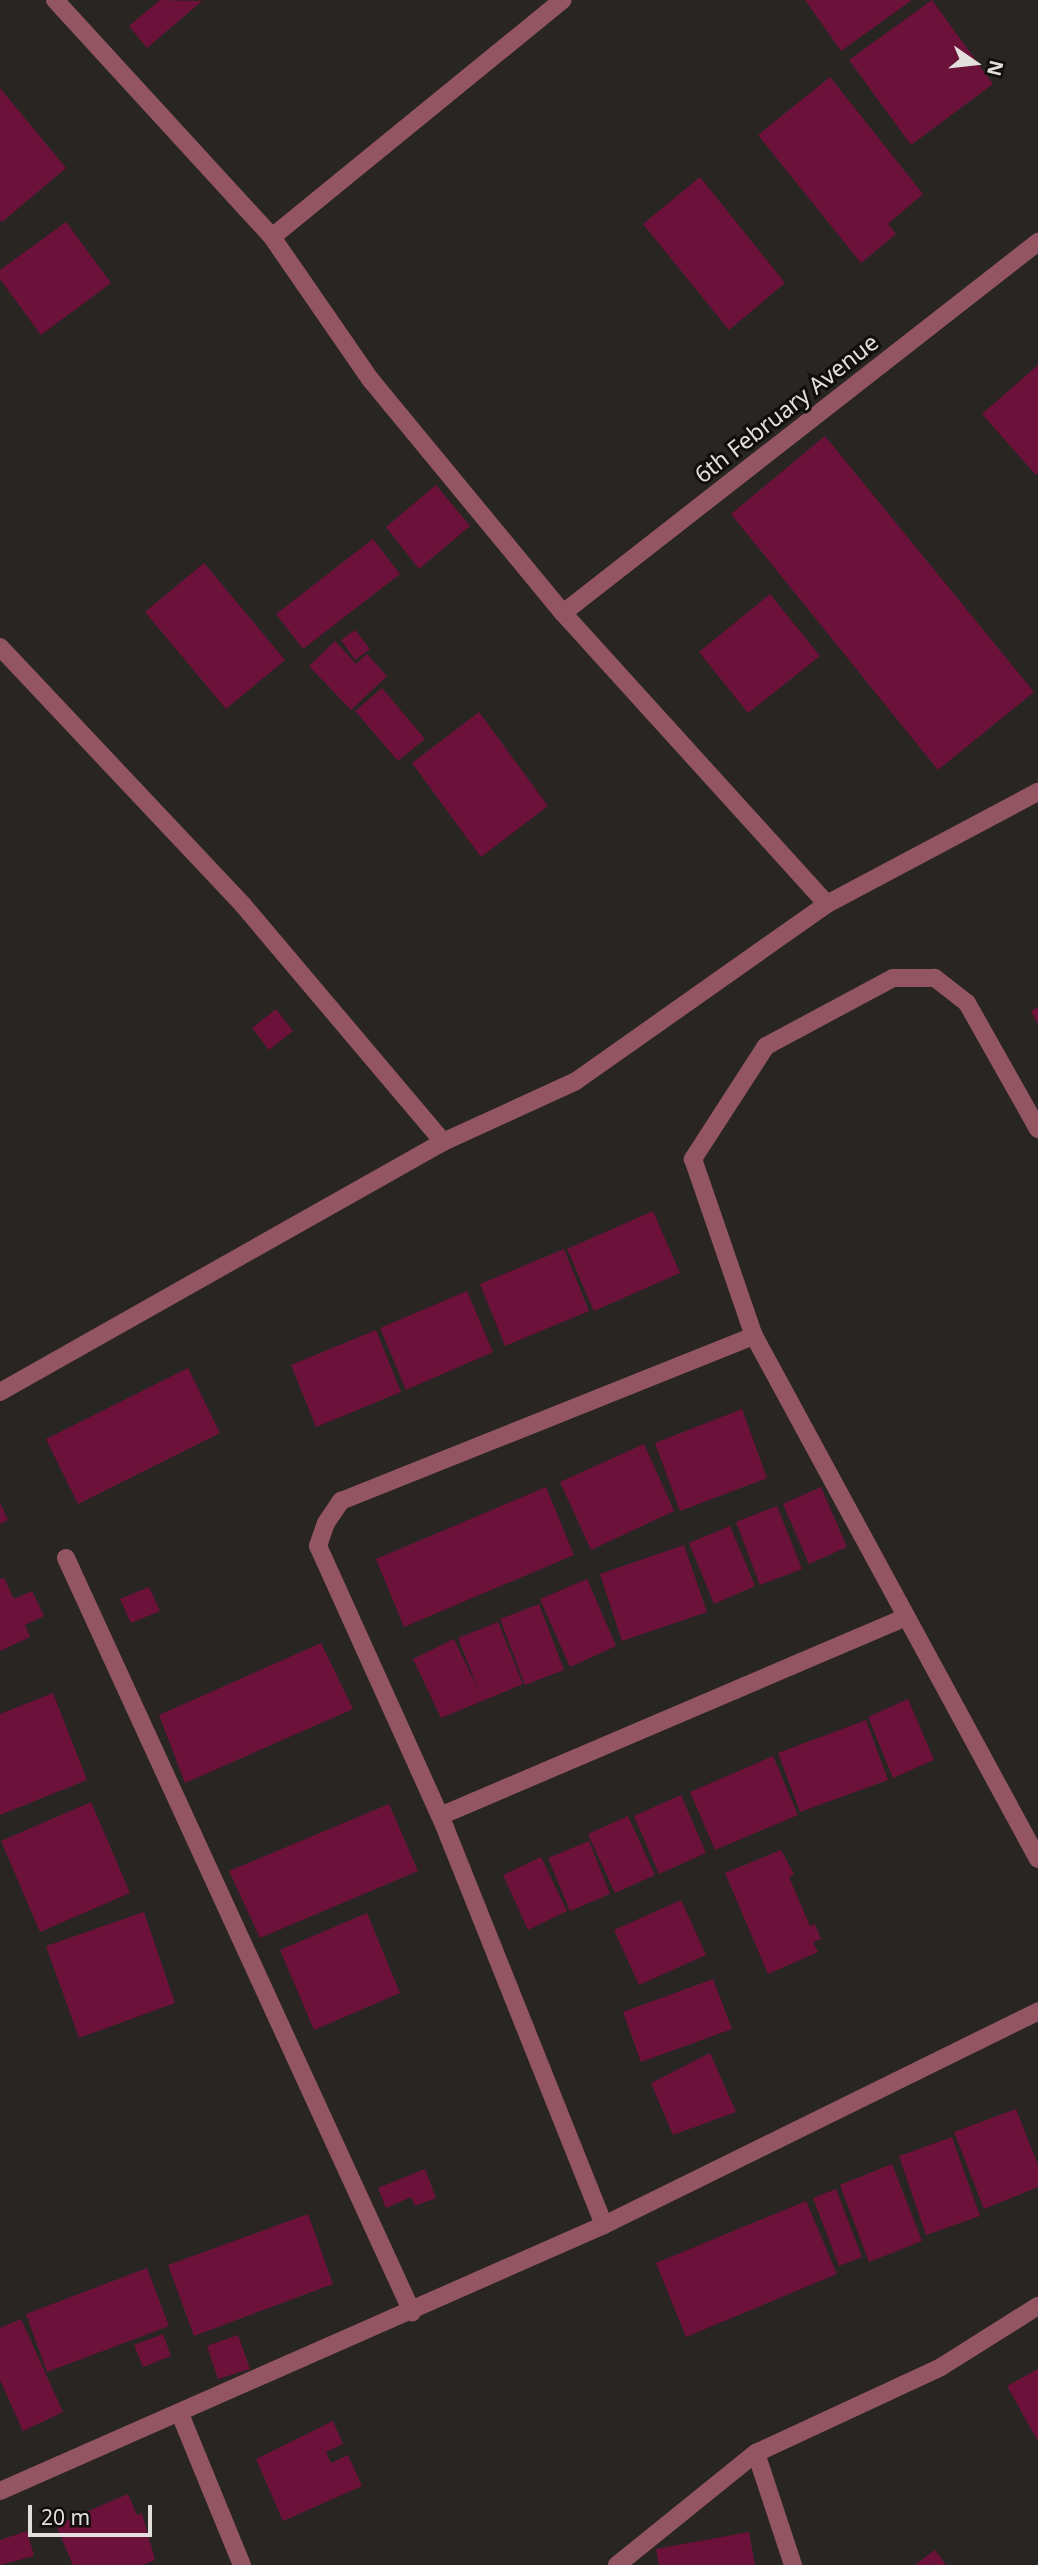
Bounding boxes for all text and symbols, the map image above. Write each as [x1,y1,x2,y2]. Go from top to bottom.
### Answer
north arrow [940,28,1010,98]
text: N [981,57,1010,79]
street label: 6th February Avenue [689,328,883,488]
scale bar [32,2492,156,2536]
text: 20 m [41,2503,90,2531]

